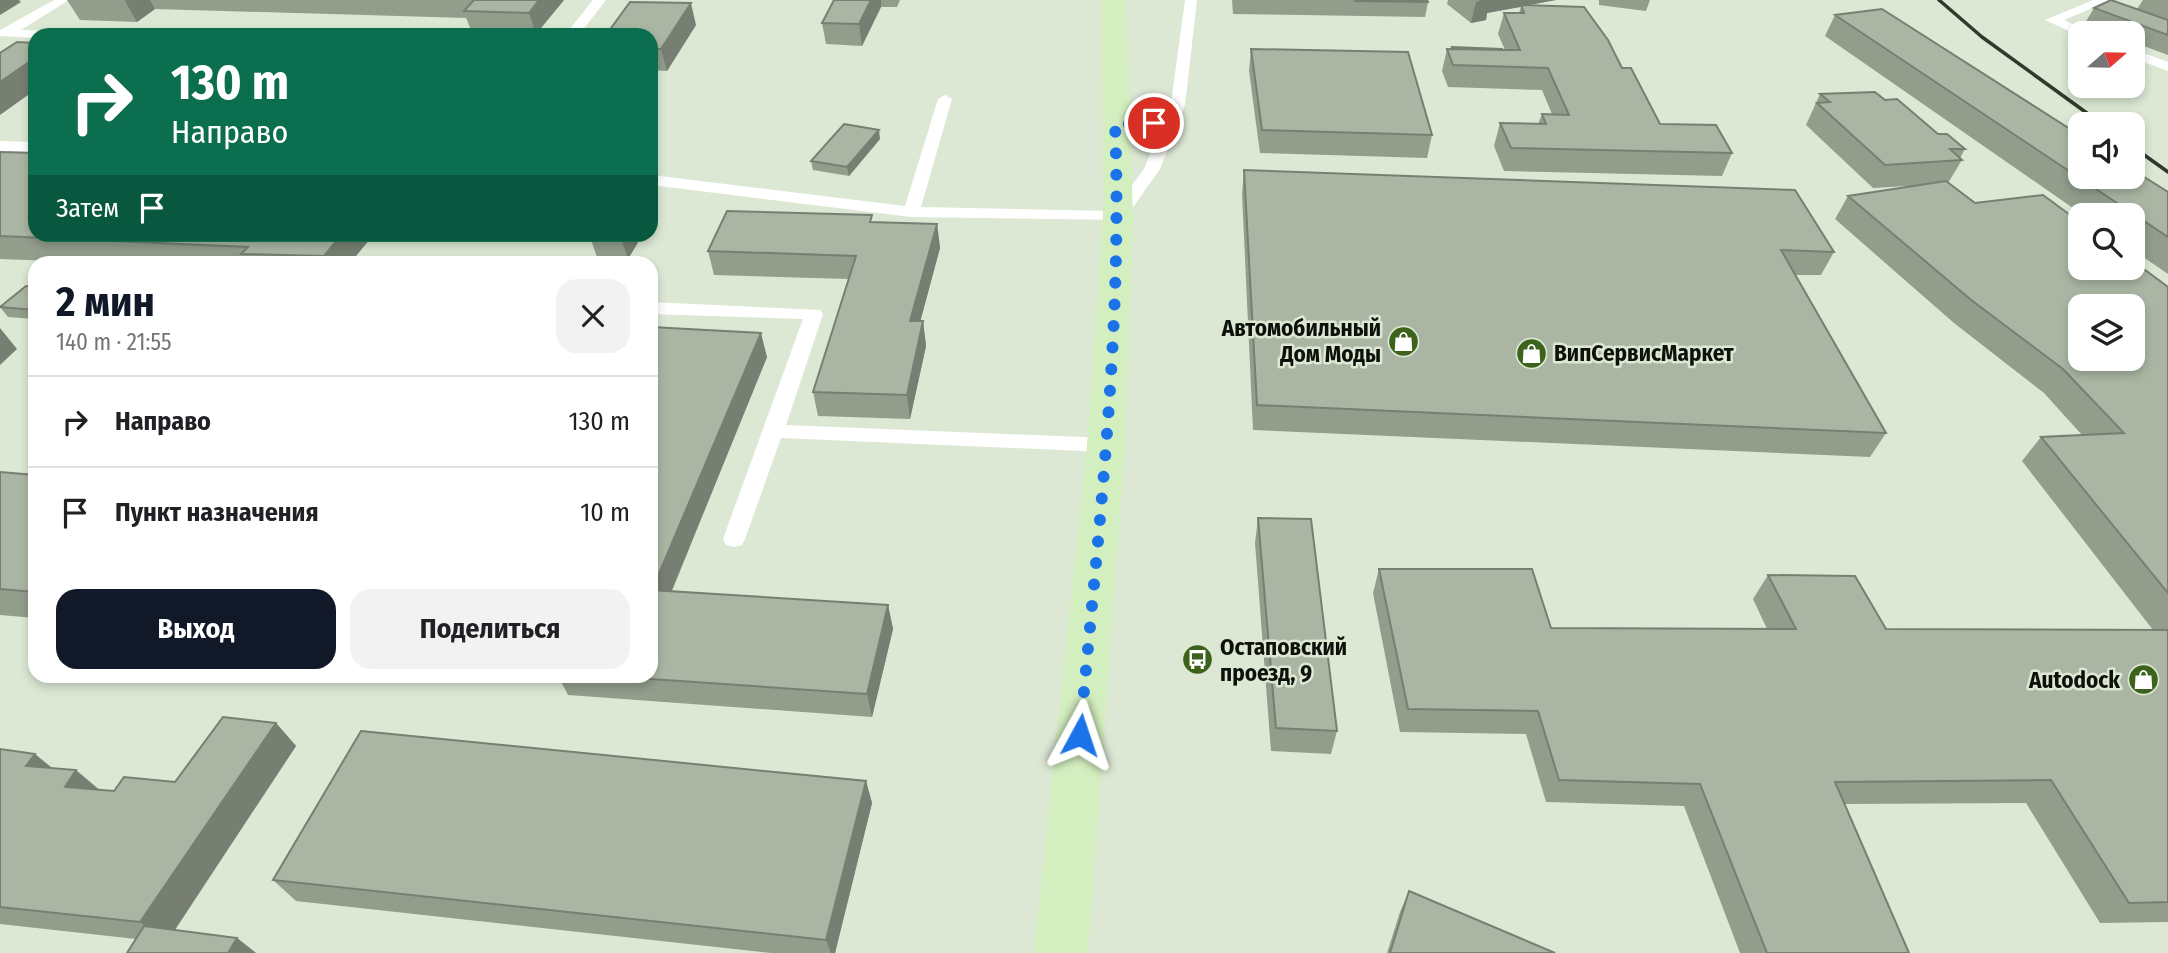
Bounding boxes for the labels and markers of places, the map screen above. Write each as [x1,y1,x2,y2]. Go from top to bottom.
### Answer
pin [1124,93,1184,153]
place label: Автомобильный Дом Моды [1221,314,1381,368]
shop icon: Автомобильный Дом Моды [1387,324,1421,358]
shop icon: ВипСервисМаркет [1514,336,1548,370]
place label: ВипСервисМаркет [1554,339,1735,367]
place label: Остаповский проезд, 9 [1220,633,1347,687]
bus stop icon: Остаповский проезд, 9 [1180,643,1214,677]
shop icon: Autodock [2126,663,2160,697]
place label: Autodock [2028,666,2120,694]

